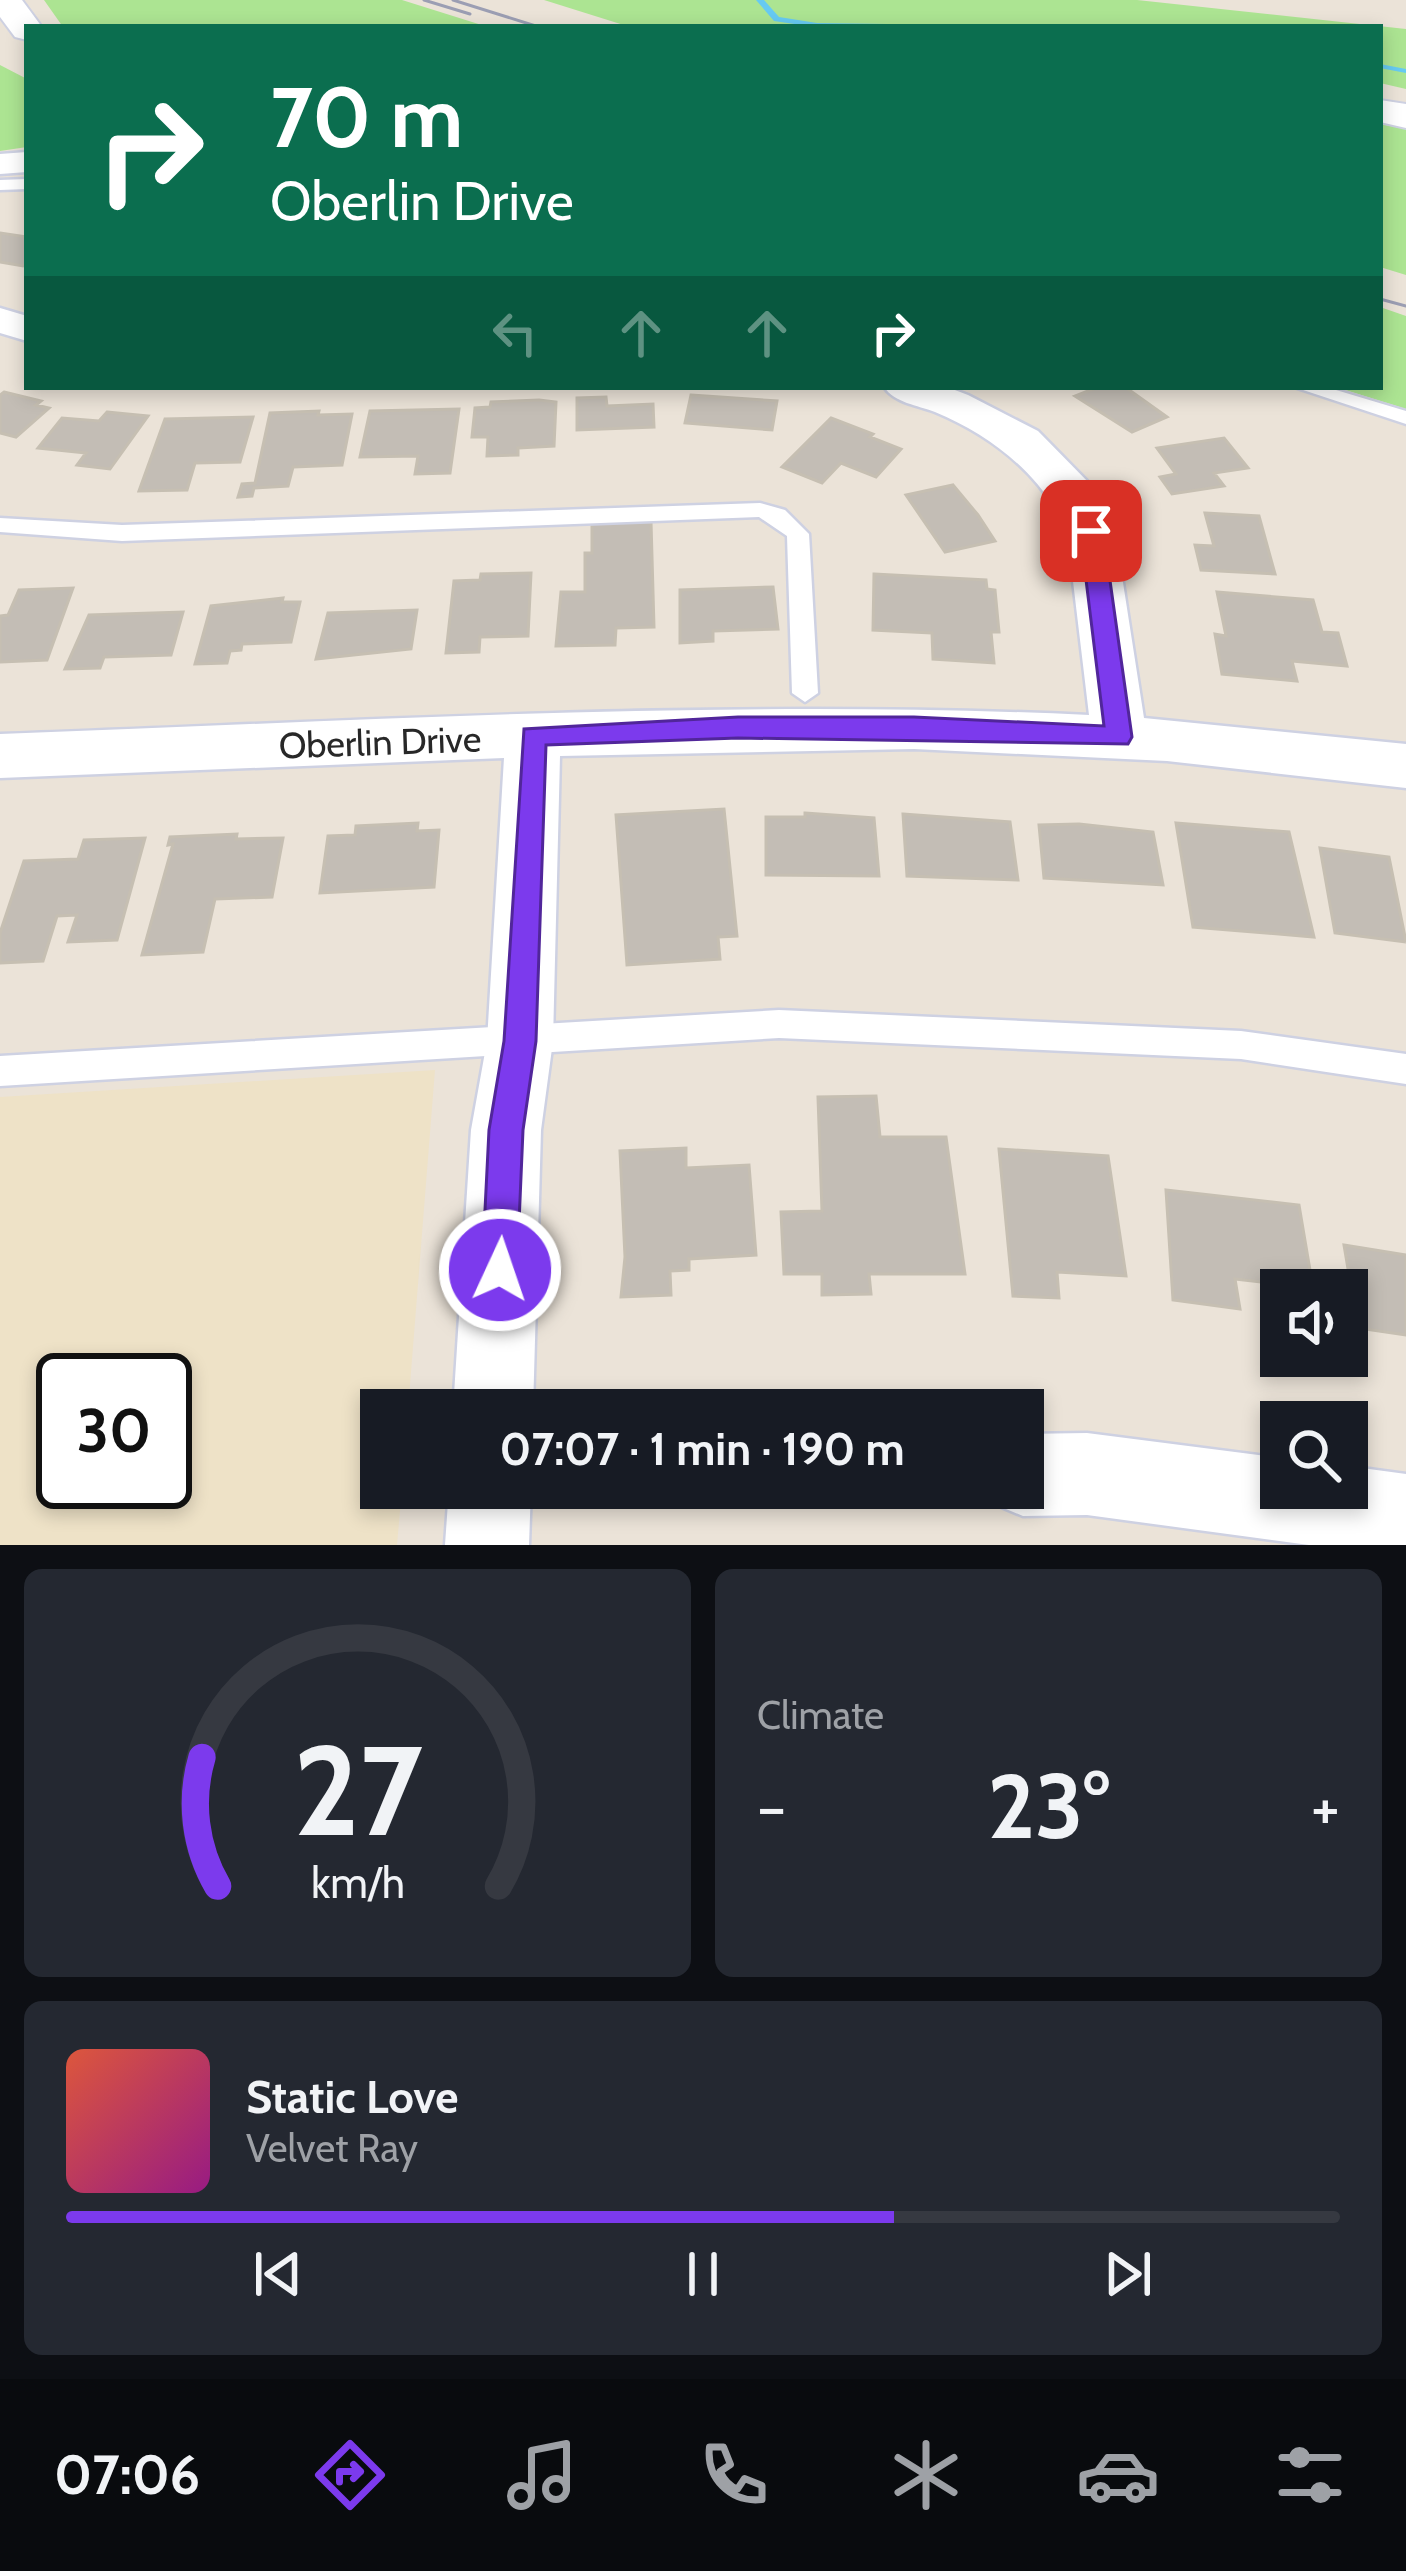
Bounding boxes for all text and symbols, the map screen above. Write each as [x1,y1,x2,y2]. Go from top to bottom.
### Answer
text: 70 m [270,66,463,168]
icon: right [72,72,228,228]
text: Oberlin Drive [270,168,574,234]
icon: left [482,300,548,366]
icon: ahead [608,300,674,366]
icon: ahead [734,300,800,366]
icon: right [860,300,926,366]
pin [1040,480,1142,582]
icon: arrive [1058,498,1124,564]
street label: Oberlin Drive [278,716,482,768]
position arrow [437,1207,563,1333]
map controls [1260,1269,1368,1509]
button: sound [1260,1269,1368,1377]
speed limit sign: 30 [36,1353,192,1509]
button: search [1260,1401,1368,1509]
text: 07:07 · 1 min · 190 m [499,1422,905,1476]
text: Climate [757,1691,884,1739]
text: 27 [293,1715,422,1866]
text: 23° [987,1751,1110,1861]
text: − [757,1766,786,1847]
text: + [1311,1766,1340,1847]
text: km/h [311,1857,404,1909]
text: Static Love [246,2070,459,2124]
text: Velvet Ray [246,2124,418,2172]
icon: previous [245,2241,311,2307]
icon: pause [670,2241,736,2307]
icon: next [1095,2241,1161,2307]
icon: directions [308,2433,392,2517]
icon: music [500,2433,584,2517]
icon: phone [692,2433,776,2517]
icon: climate [884,2433,968,2517]
icon: car [1076,2433,1160,2517]
icon: filters [1268,2433,1352,2517]
text: 07:06 [54,2442,200,2508]

